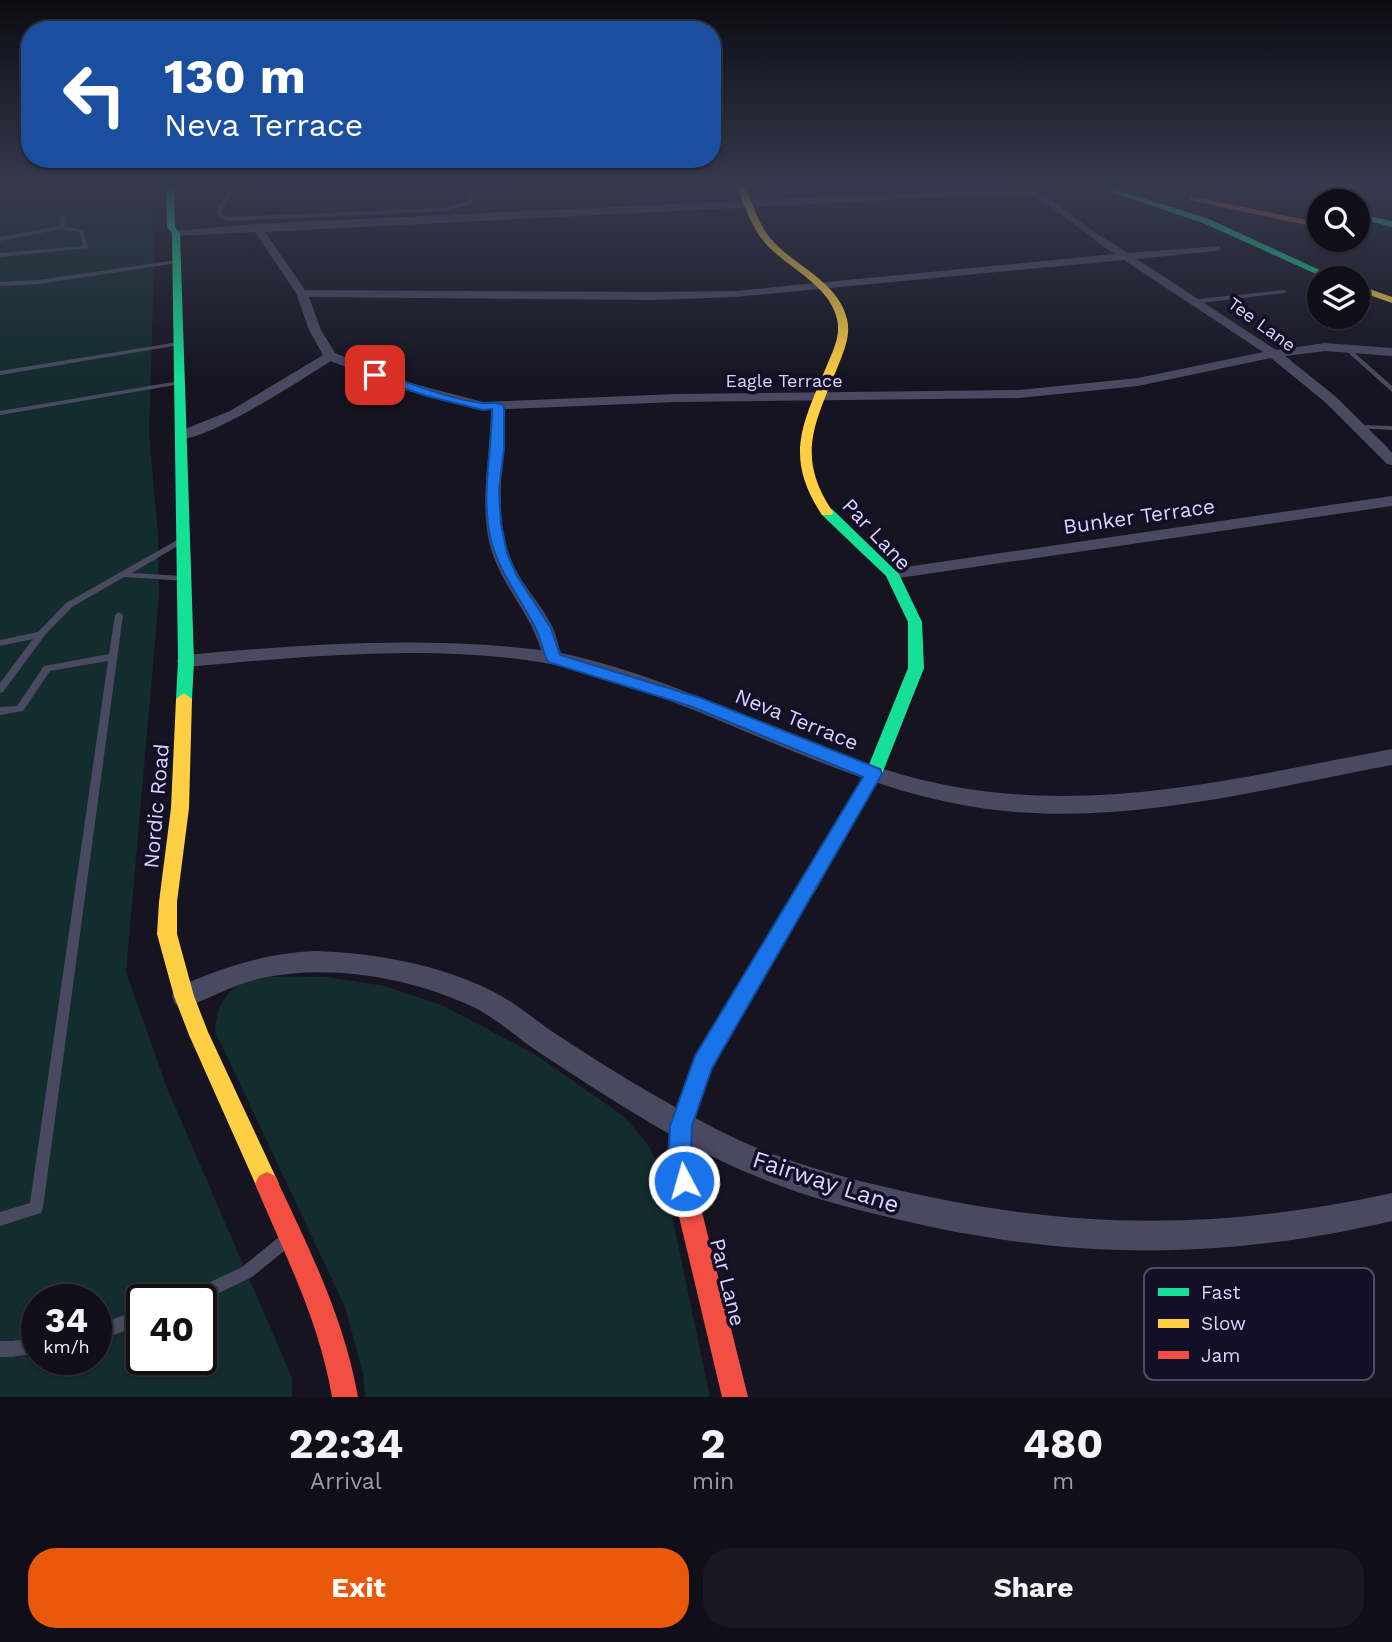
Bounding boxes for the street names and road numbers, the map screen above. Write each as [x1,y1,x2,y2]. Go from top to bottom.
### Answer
street label: Tee Lane [1224,292,1300,356]
street label: Eagle Terrace [725,370,843,391]
street label: Par Lane [837,493,917,575]
street label: Bunker Terrace [1061,493,1217,539]
street label: Neva Terrace [732,683,862,755]
street label: Nordic Road [138,743,174,869]
street label: Fairway Lane [749,1145,903,1219]
street label: Par Lane [705,1236,751,1328]

